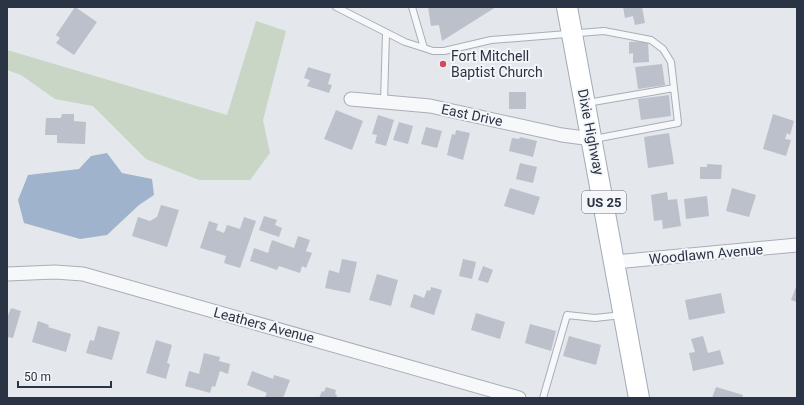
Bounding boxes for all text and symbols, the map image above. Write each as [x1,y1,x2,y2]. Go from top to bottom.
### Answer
place label: Fort Mitchell Baptist Church [451,48,543,80]
marker: Fort Mitchell Baptist Church [438,59,448,69]
street label: Dixie Highway [575,88,607,177]
street label: East Drive [440,101,504,129]
road number: US 25 [582,191,626,213]
street label: Woodlawn Avenue [648,241,764,267]
street label: Leathers Avenue [212,304,316,346]
scale bar [18,363,111,389]
text: 50 m [24,370,51,384]

